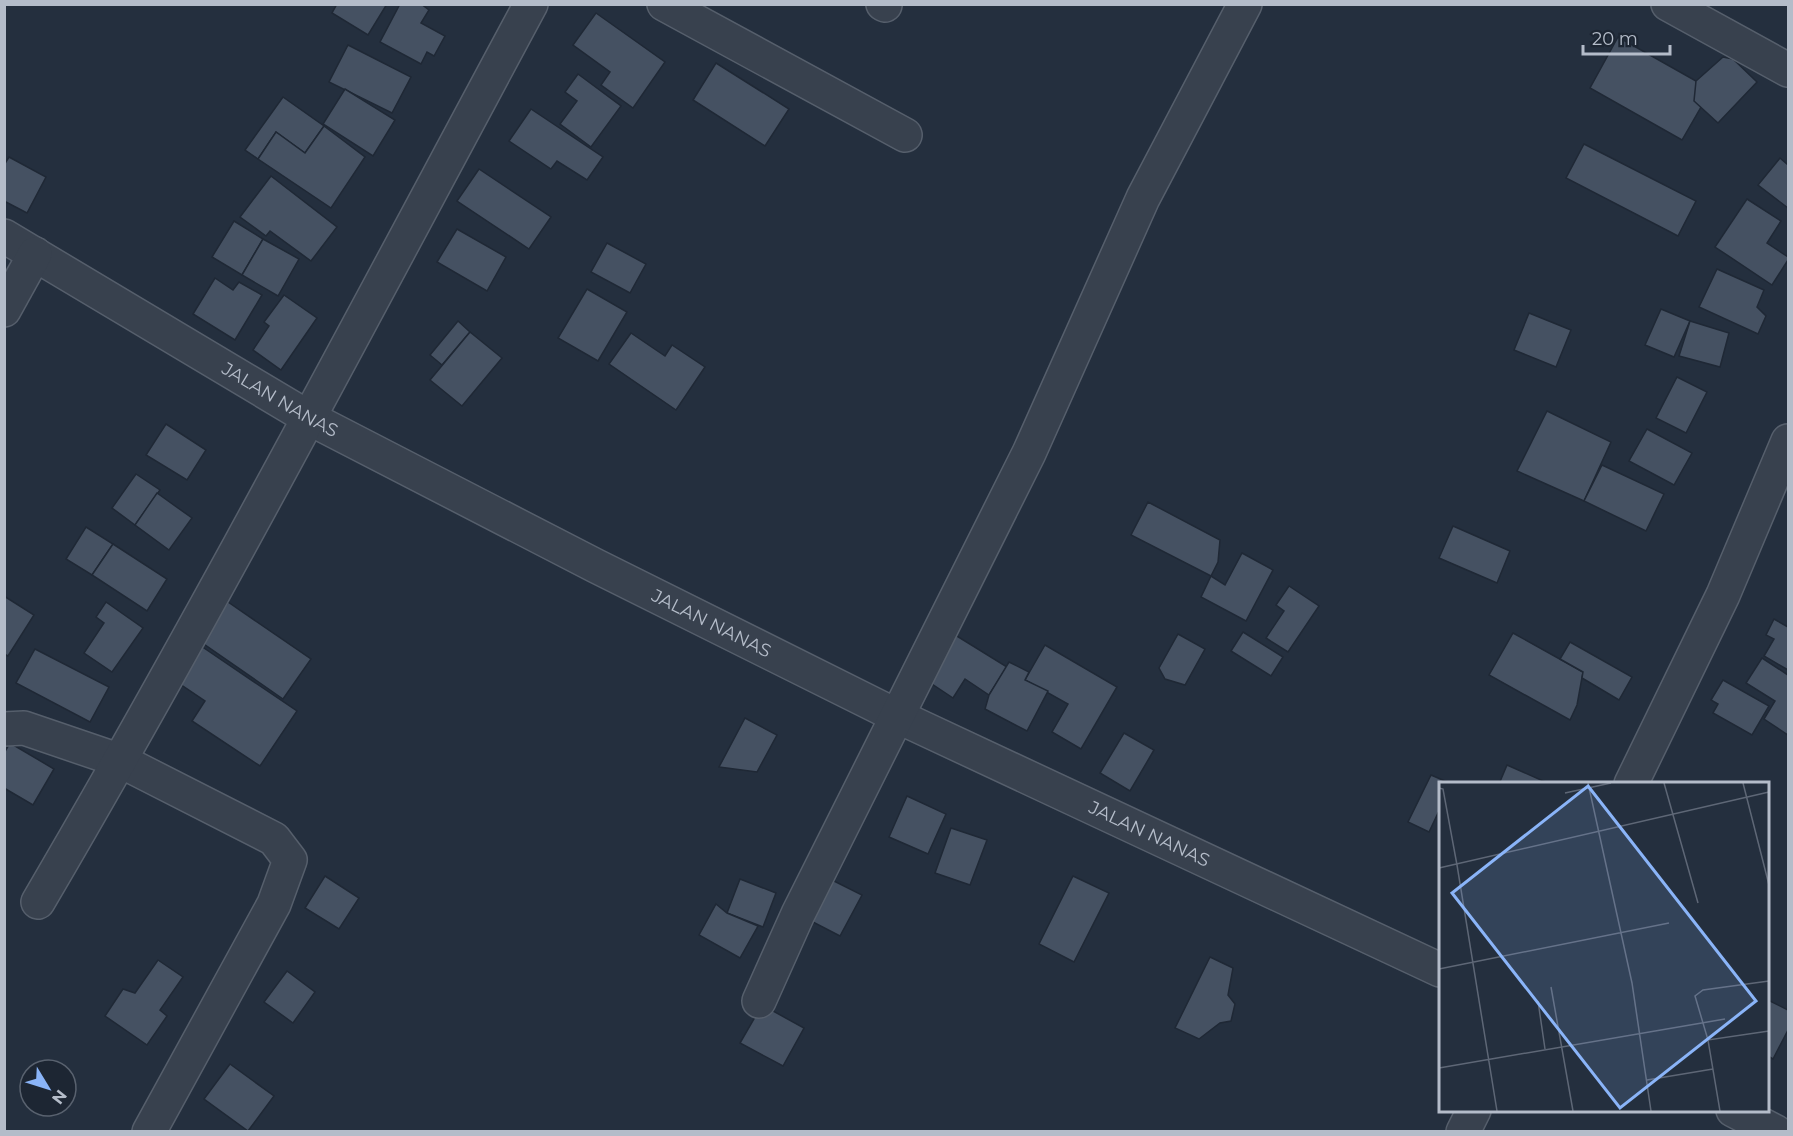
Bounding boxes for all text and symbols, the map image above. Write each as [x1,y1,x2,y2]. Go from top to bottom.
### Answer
scale bar [1583,18,1670,56]
text: 20 m [1592,28,1638,50]
street label: JALAN NANAS [217,357,342,442]
street label: JALAN NANAS [647,584,775,662]
inset map [1439,782,1769,1112]
street label: JALAN NANAS [1085,796,1213,872]
north arrow [18,1058,78,1118]
text: N [48,1086,71,1108]

